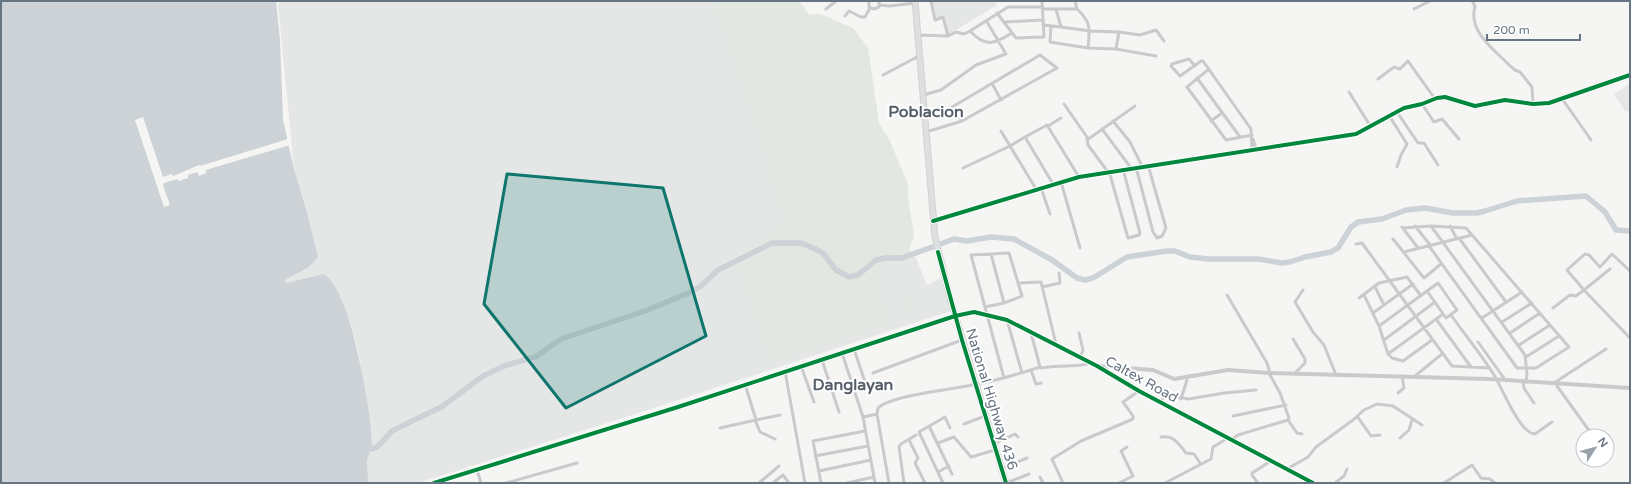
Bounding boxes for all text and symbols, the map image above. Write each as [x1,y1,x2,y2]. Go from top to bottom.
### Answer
scale bar [1487,16,1580,42]
text: 200 m [1493,23,1530,37]
district label: Poblacion [888,102,964,122]
street label: National Highway 436 [962,326,1021,472]
street label: Caltex Road [1102,352,1181,406]
district label: Danglayan [813,375,893,395]
north arrow [1575,428,1615,468]
text: N [1595,435,1611,450]

